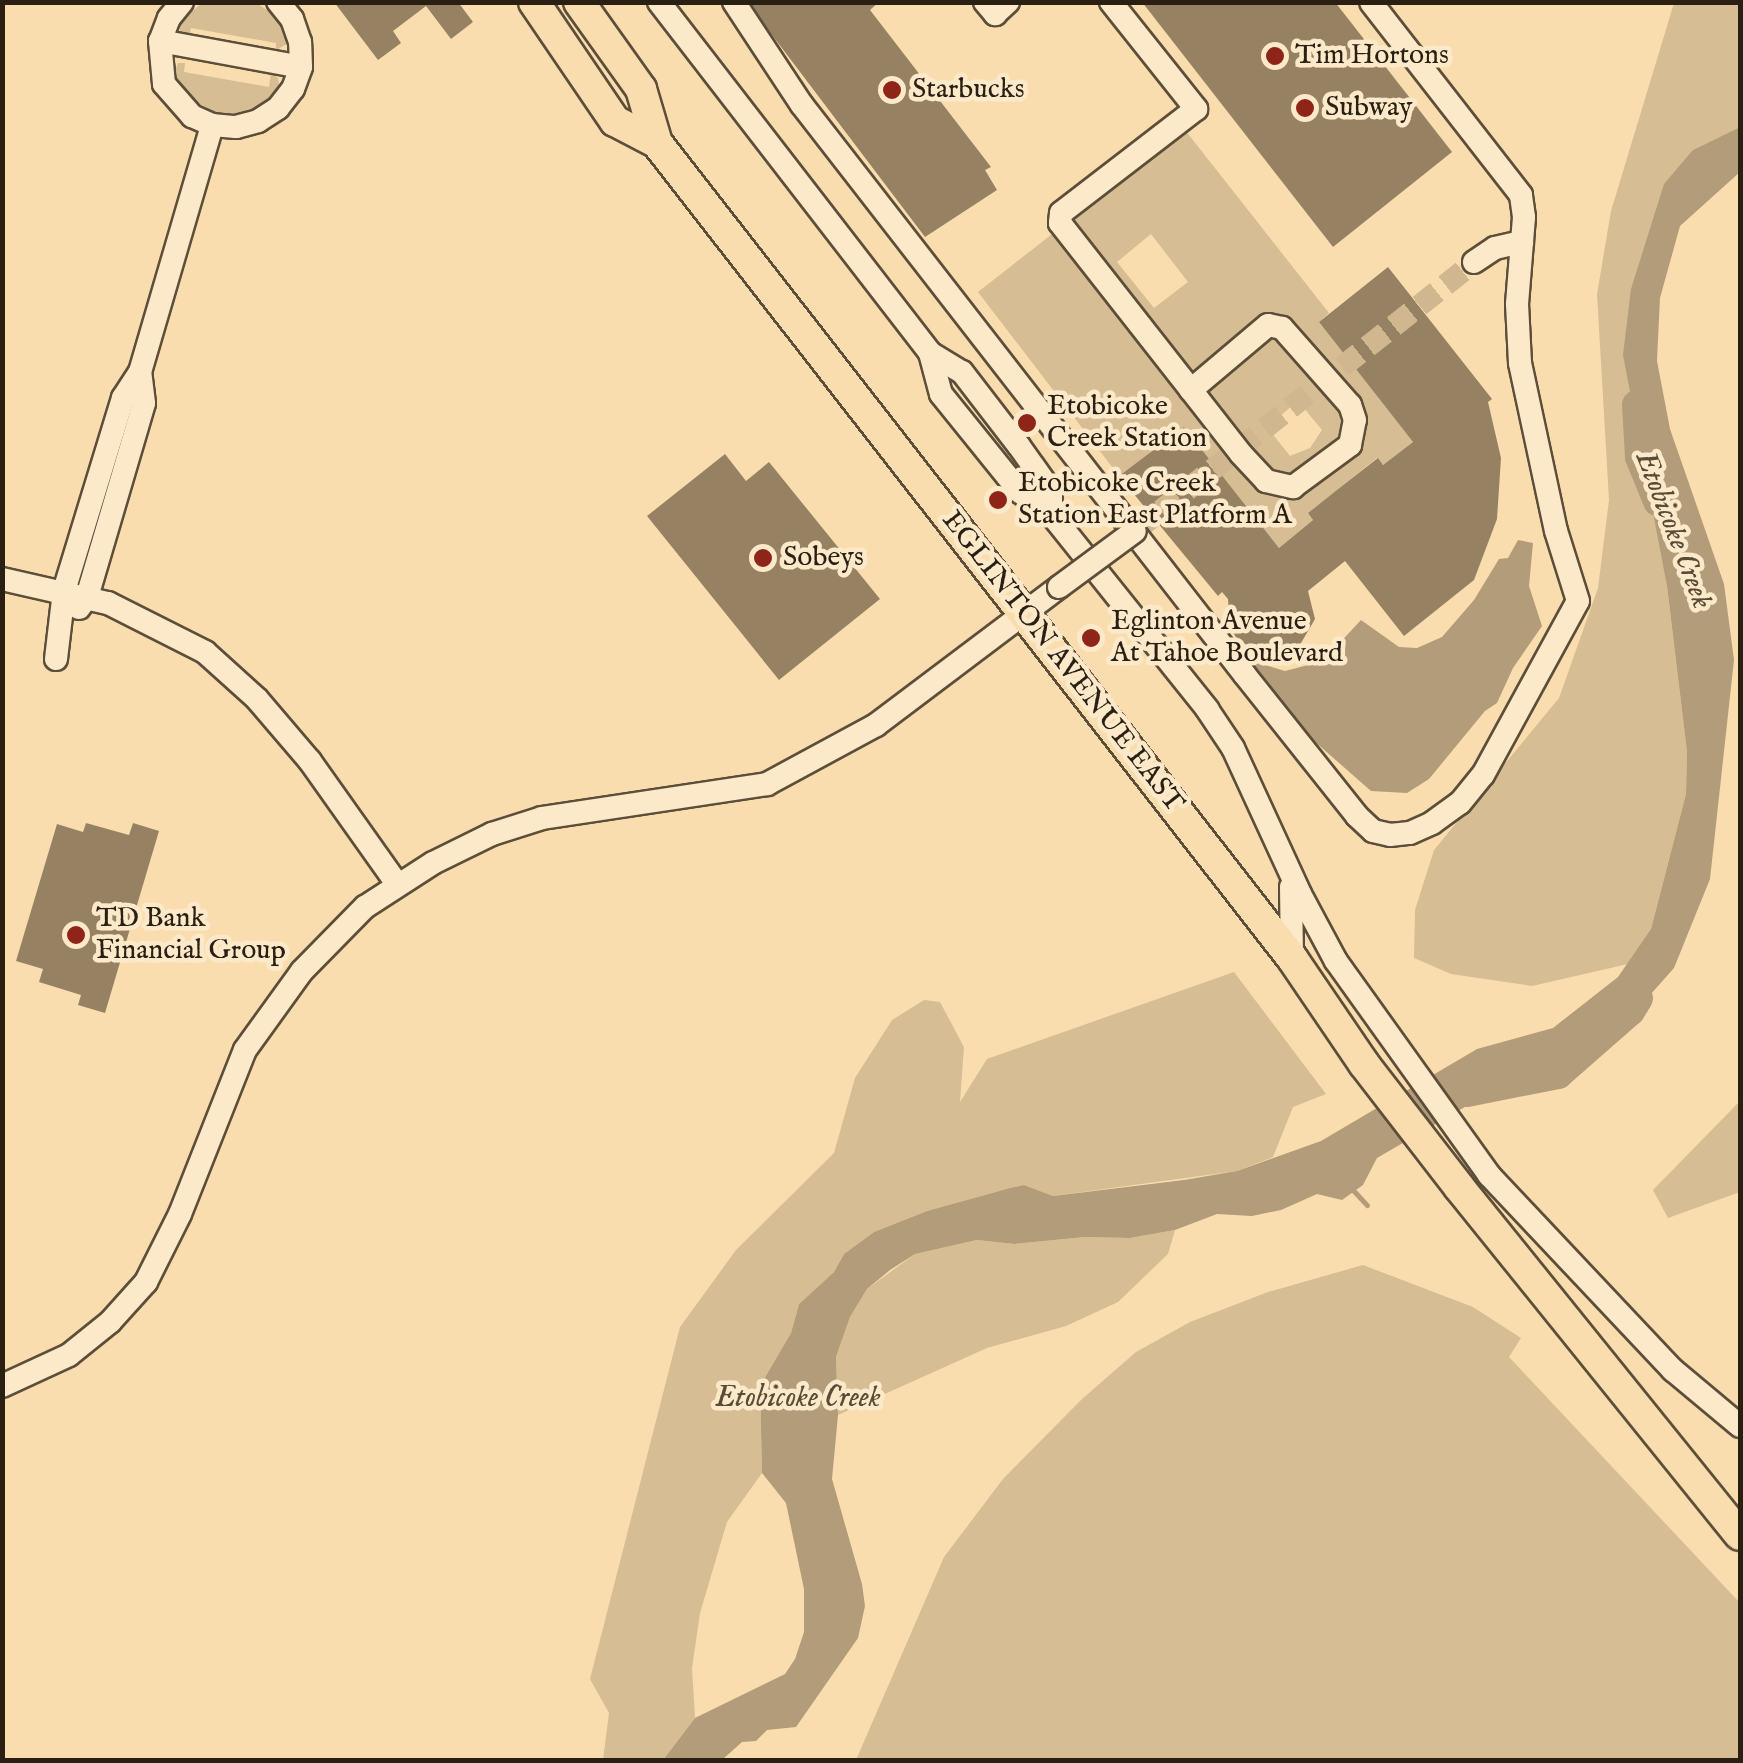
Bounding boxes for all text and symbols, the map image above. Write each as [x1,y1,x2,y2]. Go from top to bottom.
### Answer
place label: Tim Hortons [1295,39,1449,73]
marker: Tim Hortons [1264,45,1286,67]
place label: Starbucks [912,73,1025,107]
marker: Starbucks [881,79,903,101]
place label: Subway [1325,91,1412,125]
marker: Subway [1294,97,1316,119]
place label: Etobicoke Creek Station [1047,390,1207,456]
marker: Etobicoke Creek Station [1016,412,1038,434]
water label: Etobicoke Creek [1626,446,1720,614]
place label: Etobicoke Creek Station East Platform A [1018,467,1292,533]
marker: Etobicoke Creek Station East Platform A [987,489,1009,511]
street label: EGLINTON AVENUE EAST [934,505,1190,819]
place label: Sobeys [783,541,864,575]
marker: Sobeys [752,547,774,569]
place label: Eglinton Avenue At Tahoe Boulevard [1111,605,1343,671]
marker: Eglinton Avenue At Tahoe Boulevard [1080,627,1102,649]
place label: TD Bank Financial Group [96,902,286,968]
marker: TD Bank Financial Group [65,924,87,946]
water label: Etobicoke Creek [715,1380,881,1416]

